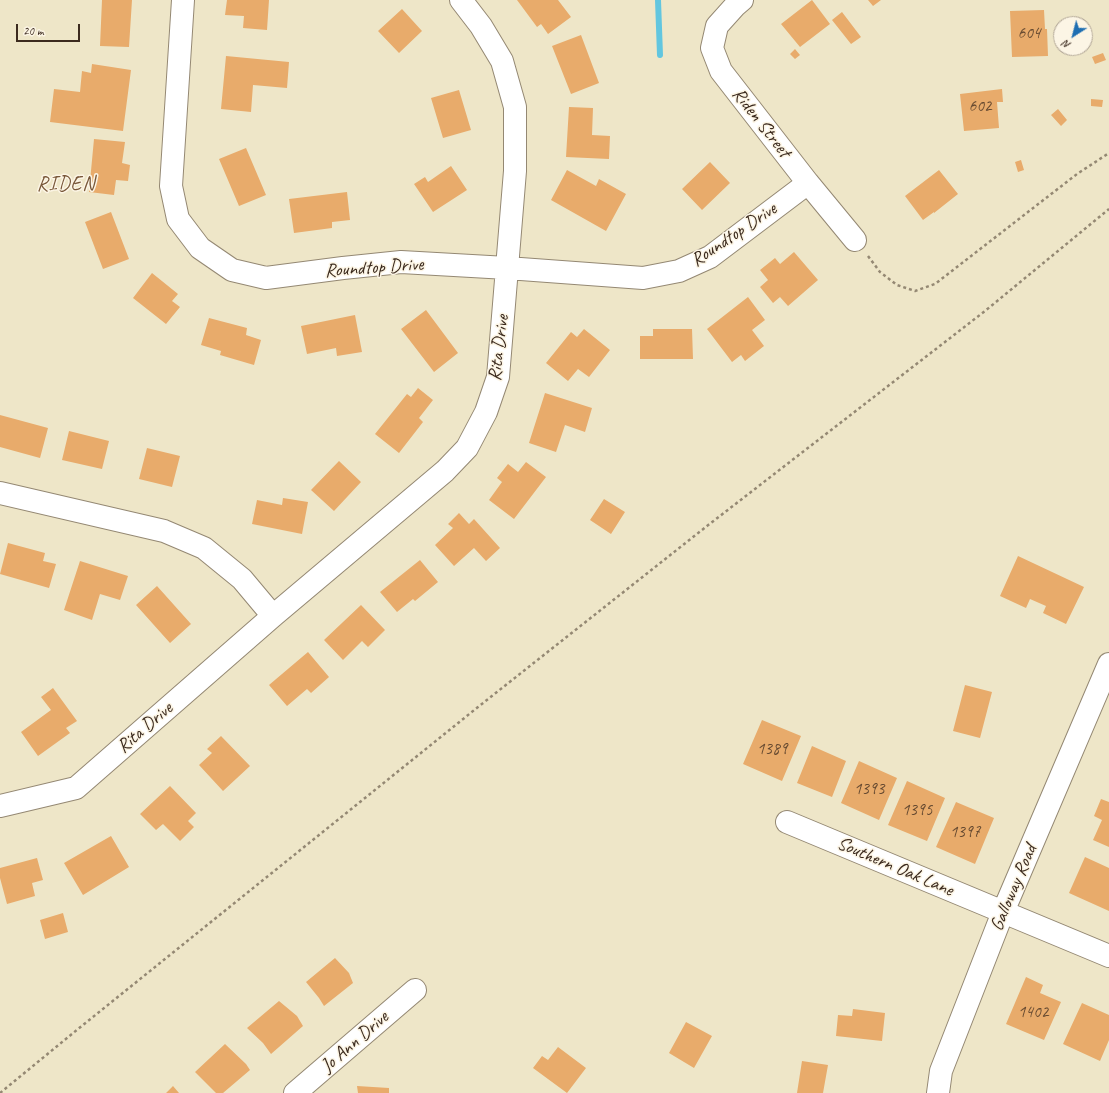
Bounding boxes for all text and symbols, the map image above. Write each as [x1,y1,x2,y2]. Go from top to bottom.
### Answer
scale bar [18,16,82,42]
north arrow [1053,16,1093,56]
text: 20 m [23,23,43,39]
house number: 604 [1018,24,1040,44]
text: N [1060,37,1073,53]
street label: Riden Street [727,84,795,162]
house number: 602 [969,97,991,117]
district label: RIDEN [38,173,94,197]
street label: Roundtop Drive [687,198,781,272]
street label: Roundtop Drive [324,253,424,283]
street label: Rita Drive [484,314,514,382]
street label: Rita Drive [112,698,178,758]
house number: 1389 [757,740,787,760]
house number: 1393 [854,780,884,800]
house number: 1395 [902,801,932,821]
house number: 1397 [950,823,980,843]
street label: Southern Oak Lane [833,832,957,902]
street label: Galloway Road [986,842,1042,934]
house number: 1402 [1018,1003,1048,1023]
street label: Jo Ann Drive [317,1006,393,1078]

